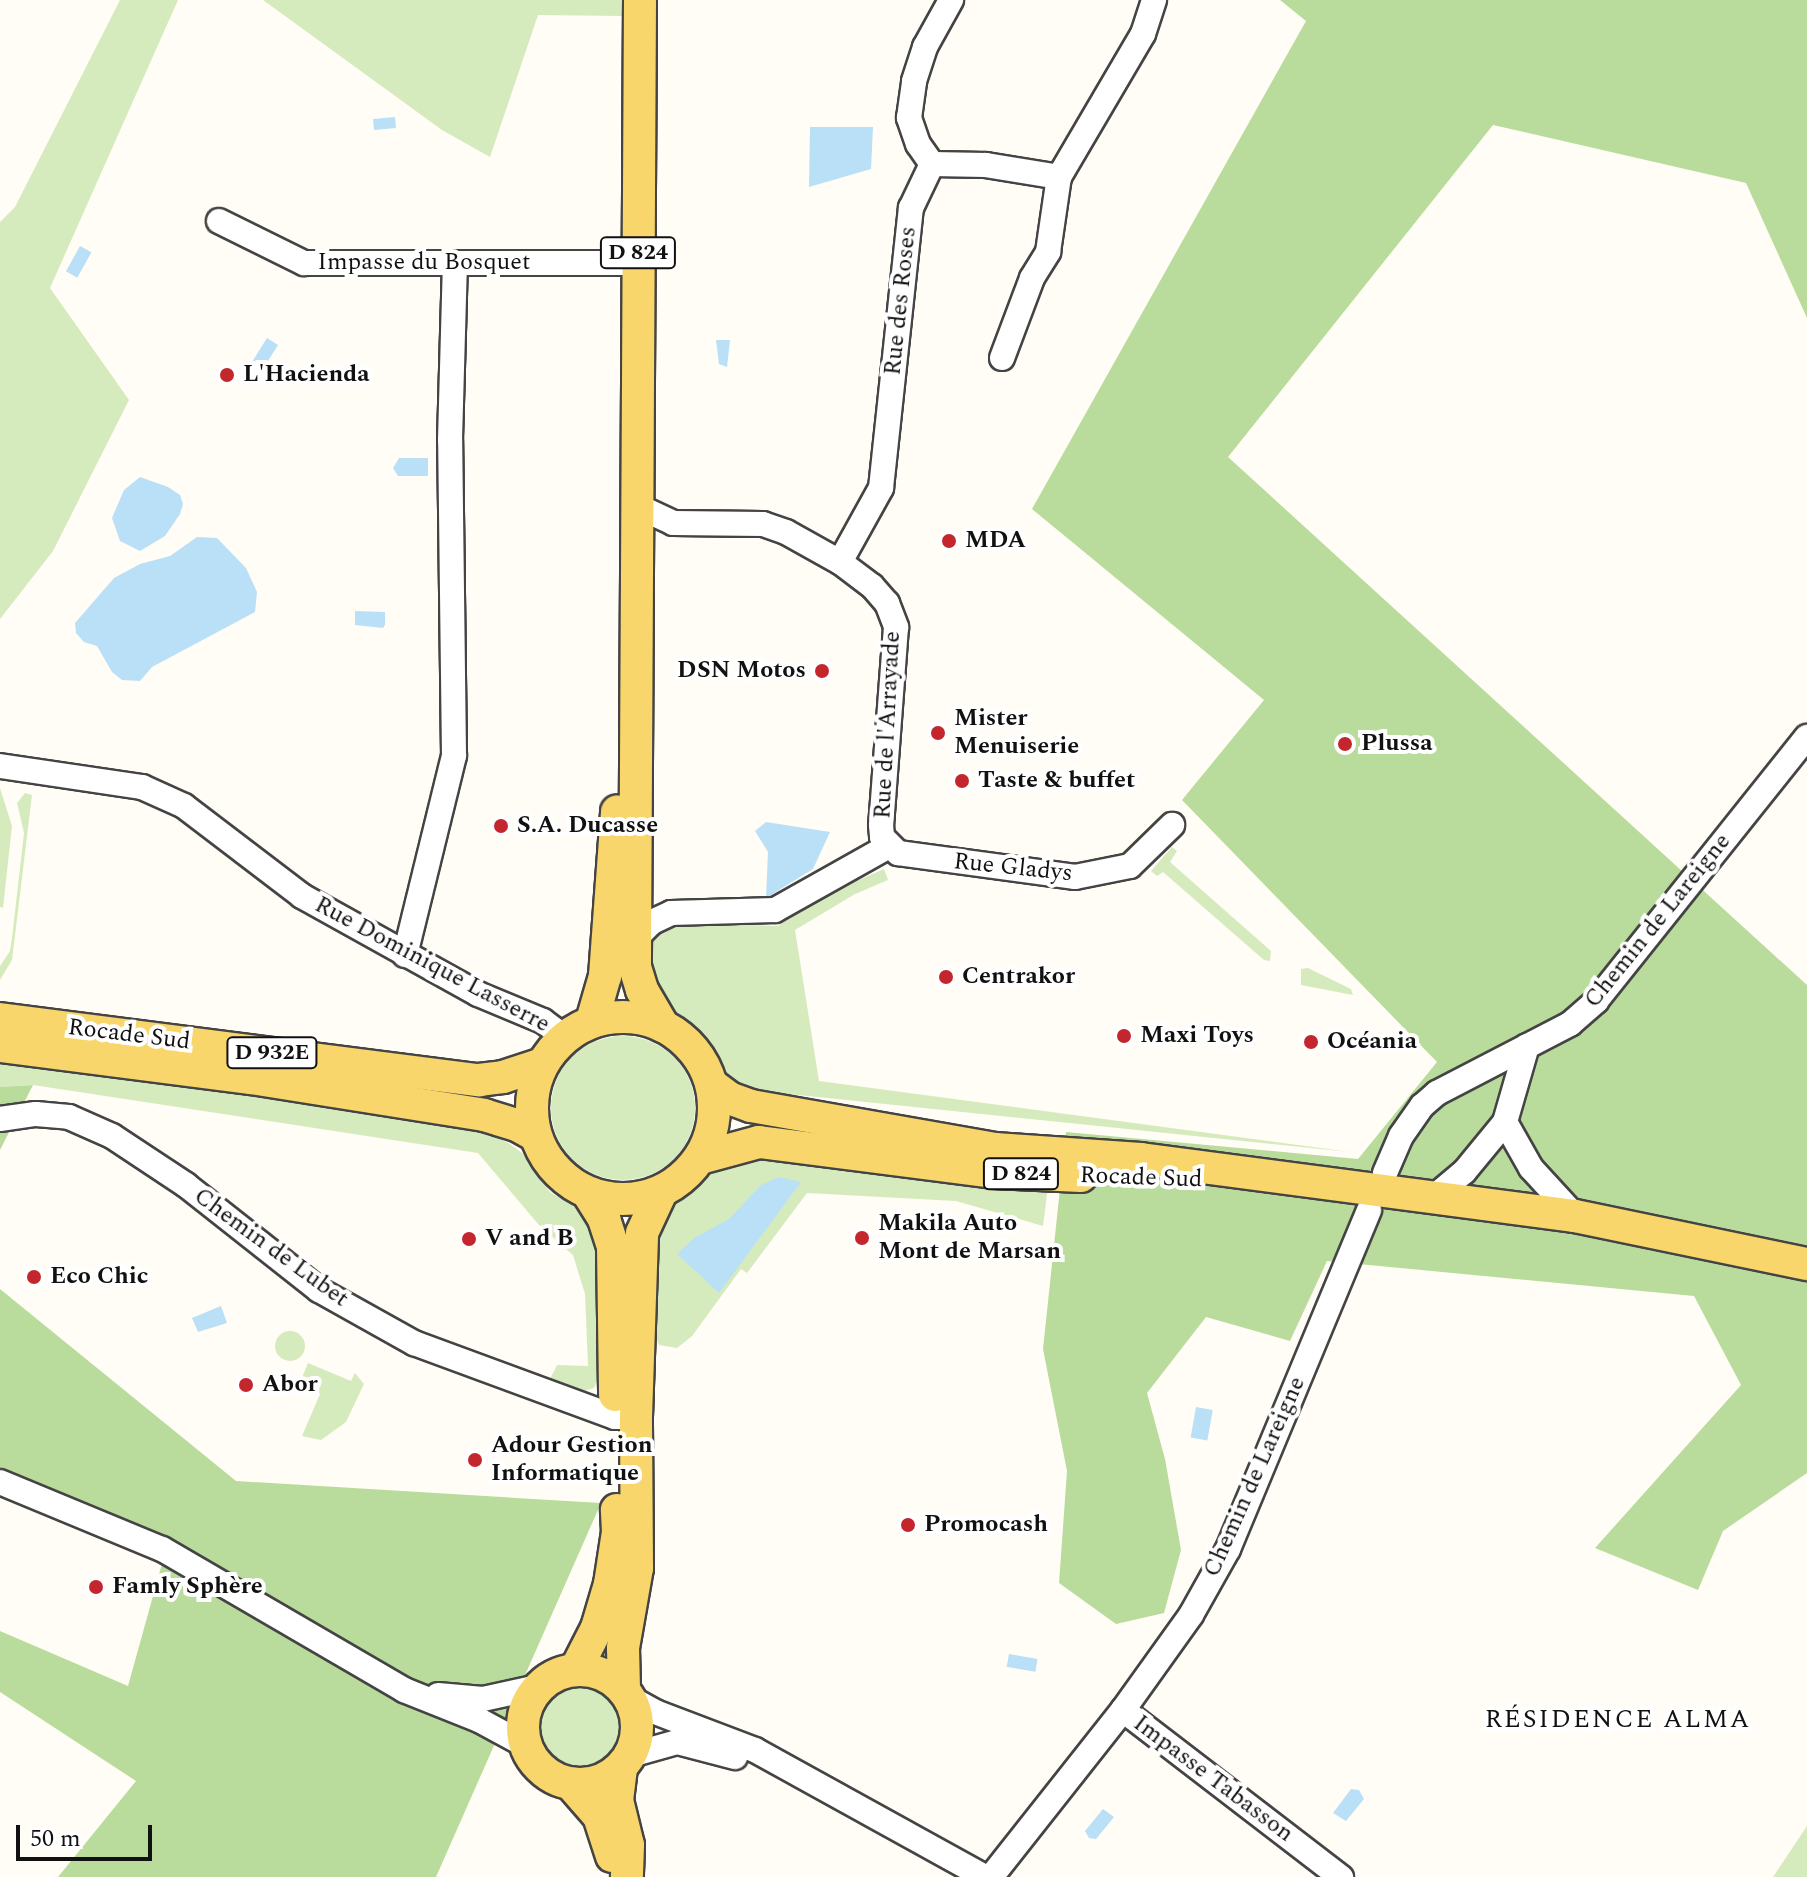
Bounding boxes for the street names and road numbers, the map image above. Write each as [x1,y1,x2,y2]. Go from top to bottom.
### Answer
street label: Rue des Roses [879,225,923,377]
road number: D 824 [598,235,678,271]
street label: Impasse du Bosquet [318,249,530,277]
street label: Rue de l'Arrayade [869,630,907,820]
street label: Chemin de Lareigne [1579,828,1737,1014]
street label: Rue Gladys [952,847,1074,889]
street label: Rue Dominique Lasserre [310,891,554,1039]
street label: Rocade Sud [66,1013,192,1057]
road number: D 932E [226,1035,318,1071]
road number: D 824 [981,1156,1061,1192]
street label: Rocade Sud [1079,1161,1203,1195]
street label: Chemin de Lubet [188,1182,354,1314]
street label: Chemin de Lareigne [1198,1372,1312,1582]
street label: Impasse Tabasson [1127,1709,1299,1849]

